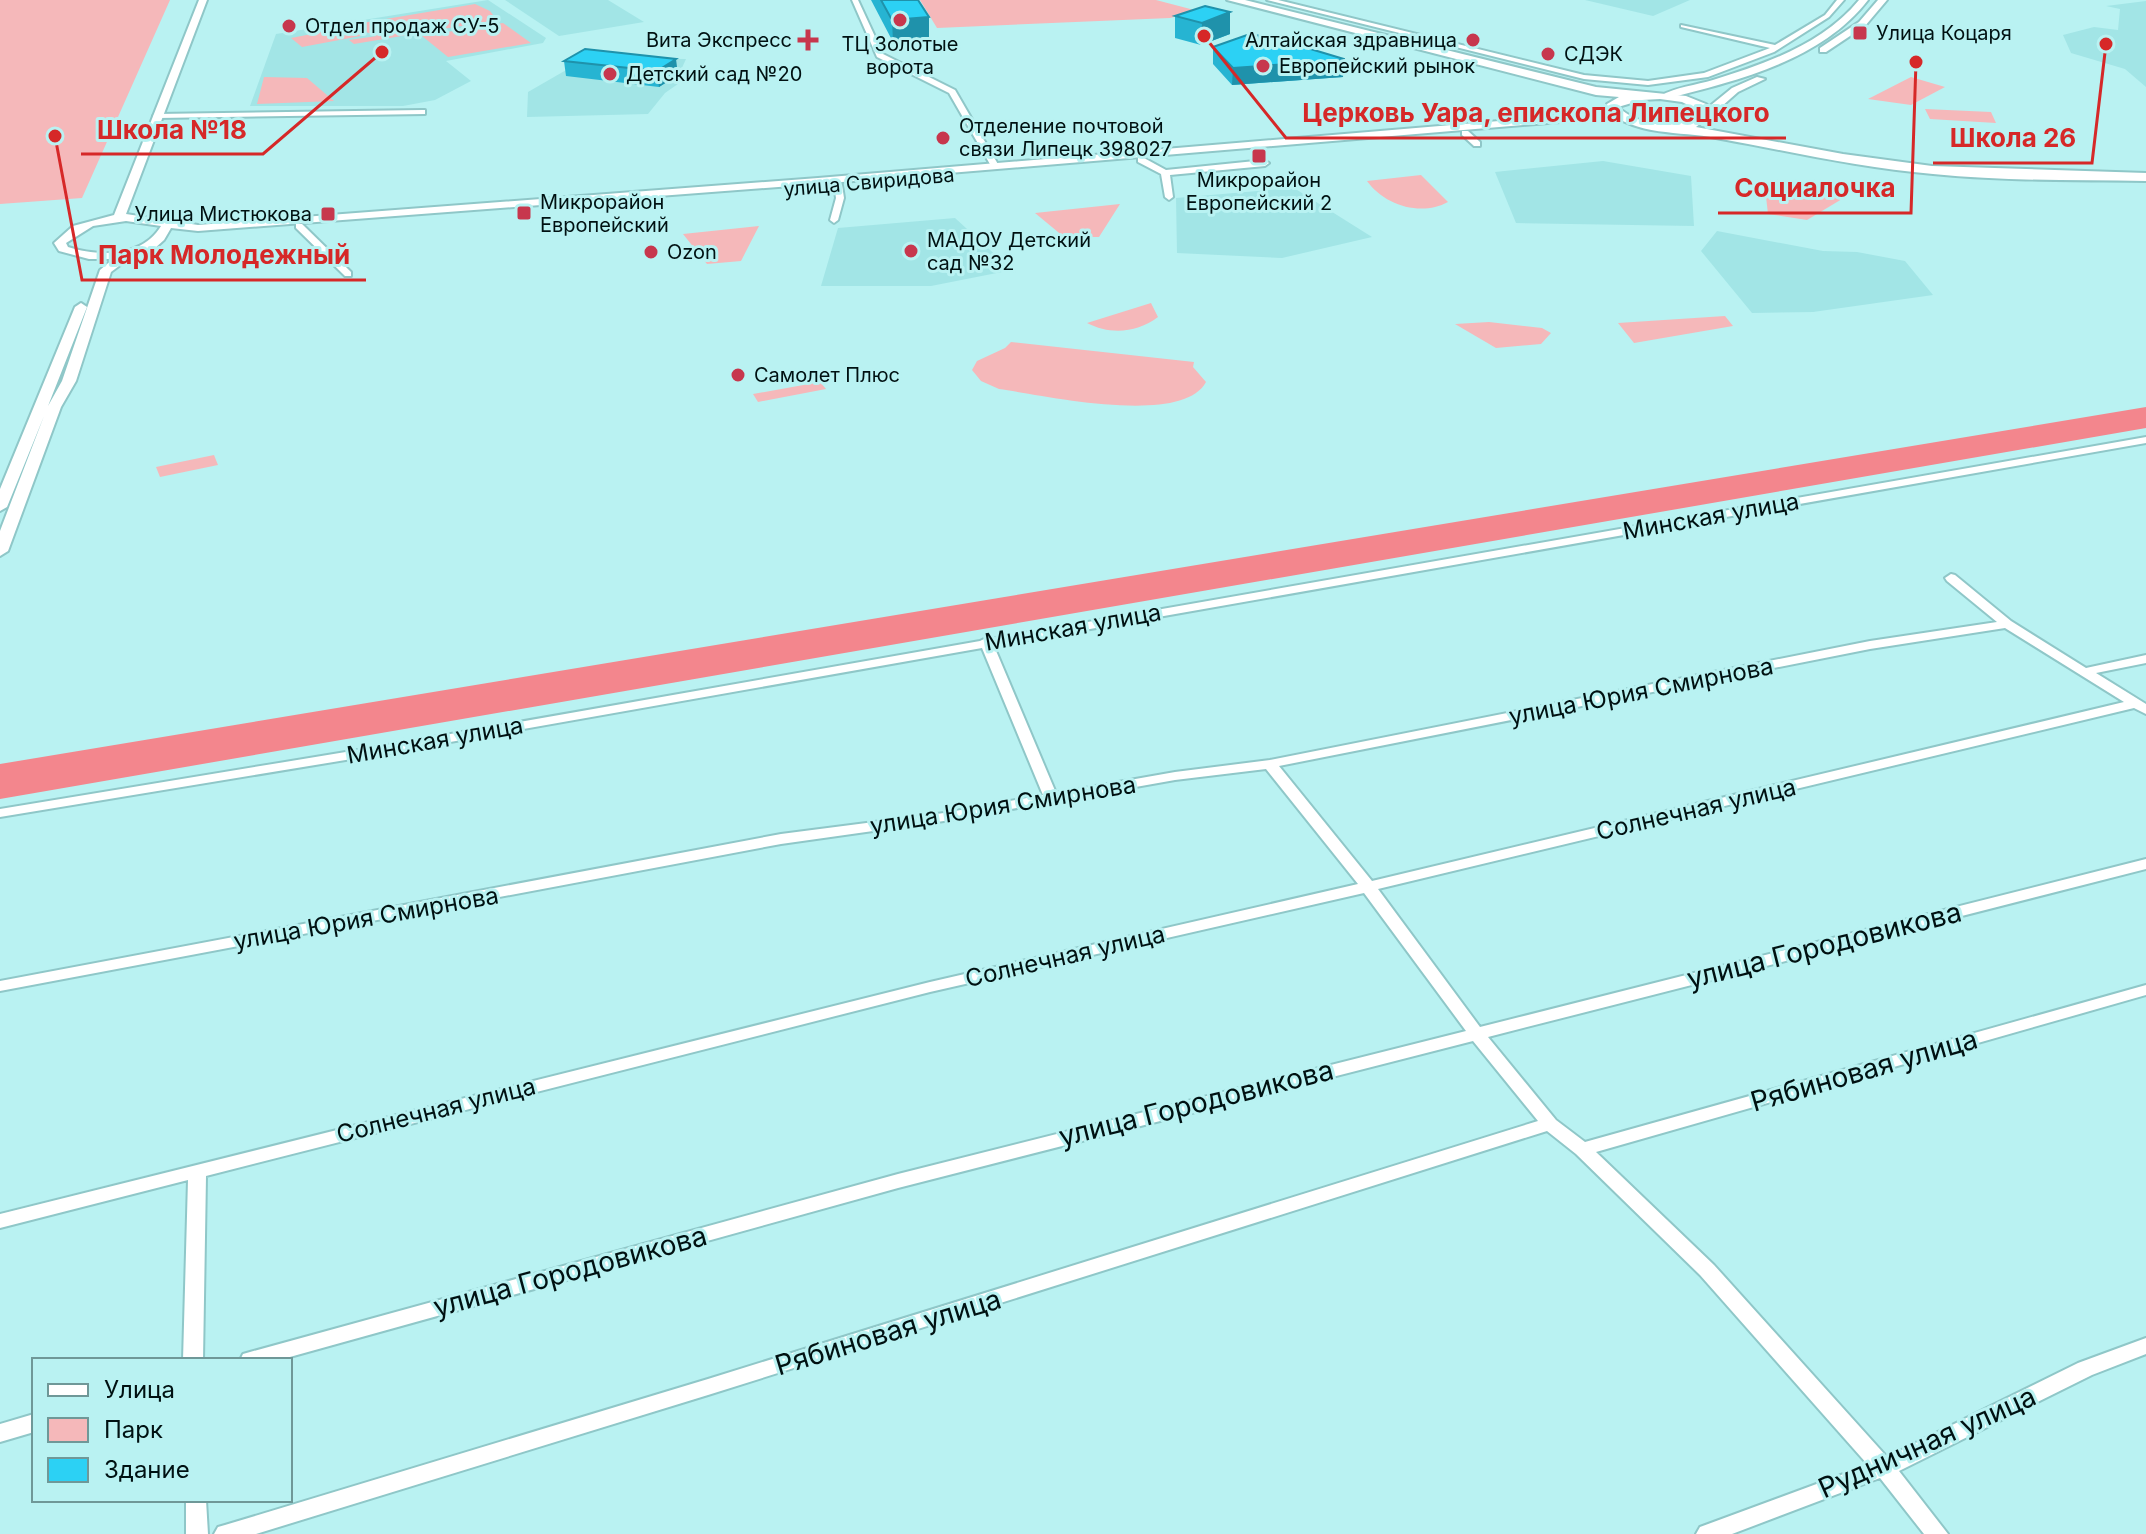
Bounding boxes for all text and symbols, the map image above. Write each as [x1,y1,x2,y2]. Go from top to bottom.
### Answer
marker: ТЦ Золотые ворота [891,11,909,29]
place label: Отдел продаж СУ-5 [305,14,500,38]
marker: Отдел продаж СУ-5 [280,17,298,35]
place label: Улица Коцаря [1876,21,2012,45]
marker: Улица Коцаря [1851,24,1869,42]
place label: Вита Экспресс [646,28,792,52]
place label: Алтайская здравница [1245,28,1457,52]
marker: Вита Экспресс [799,31,817,49]
marker: Алтайская здравница [1464,31,1482,49]
place label: ТЦ Золотые ворота [842,32,958,79]
place label: СДЭК [1564,42,1623,66]
marker: СДЭК [1539,45,1557,63]
place label: Европейский рынок [1279,54,1475,78]
marker: Европейский рынок [1254,57,1272,75]
place label: Детский сад №20 [626,62,802,86]
marker: Детский сад №20 [601,65,619,83]
callout: Церковь Уара, епископа Липецкого [1286,88,1786,138]
text: Церковь Уара, епископа Липецкого [1302,97,1770,128]
callout: Школа №18 [81,104,263,154]
callout: Школа 26 [1933,113,2092,163]
text: Школа №18 [97,114,247,145]
place label: Отделение почтовой связи Липецк 398027 [959,114,1172,161]
text: Школа 26 [1950,122,2076,153]
marker: Отделение почтовой связи Липецк 398027 [934,129,952,147]
marker: Микрорайон Европейский 2 [1250,147,1268,165]
street label: улица Свиридова [783,163,955,201]
callout: Социалочка [1718,163,1911,213]
place label: Микрорайон Европейский 2 [1186,168,1332,215]
text: Социалочка [1734,172,1896,203]
place label: Микрорайон Европейский [540,190,669,237]
place label: Улица Мистюкова [135,202,312,226]
marker: Микрорайон Европейский [515,204,533,222]
marker: Улица Мистюкова [319,205,337,223]
place label: МАДОУ Детский сад №32 [927,228,1091,275]
callout: Парк Молодежный [82,230,366,280]
text: Парк Молодежный [98,239,350,270]
place label: Ozon [667,240,717,264]
marker: МАДОУ Детский сад №32 [902,242,920,260]
marker: Ozon [642,243,660,261]
place label: Самолет Плюс [754,363,900,387]
marker: Самолет Плюс [729,366,747,384]
street label: Минская улица [1621,486,1801,546]
street label: Минская улица [983,597,1163,657]
street label: улица Юрия Смирнова [1506,651,1776,731]
street label: Минская улица [345,710,525,770]
street label: улица Юрия Смирнова [868,770,1138,840]
street label: Солнечная улица [1593,772,1799,846]
street label: улица Юрия Смирнова [231,880,501,956]
street label: улица Городовикова [1683,894,1965,996]
street label: Солнечная улица [962,919,1168,993]
street label: Рябиновая улица [1747,1021,1981,1119]
street label: улица Городовикова [1055,1052,1337,1154]
street label: Солнечная улица [334,1071,538,1149]
street label: улица Городовикова [429,1218,711,1324]
street label: Рябиновая улица [771,1281,1005,1383]
legend [32,1358,292,1502]
text: Улица [104,1375,175,1404]
street label: Рудничная улица [1813,1379,2041,1505]
text: Парк [104,1415,163,1444]
text: Здание [104,1455,190,1484]

